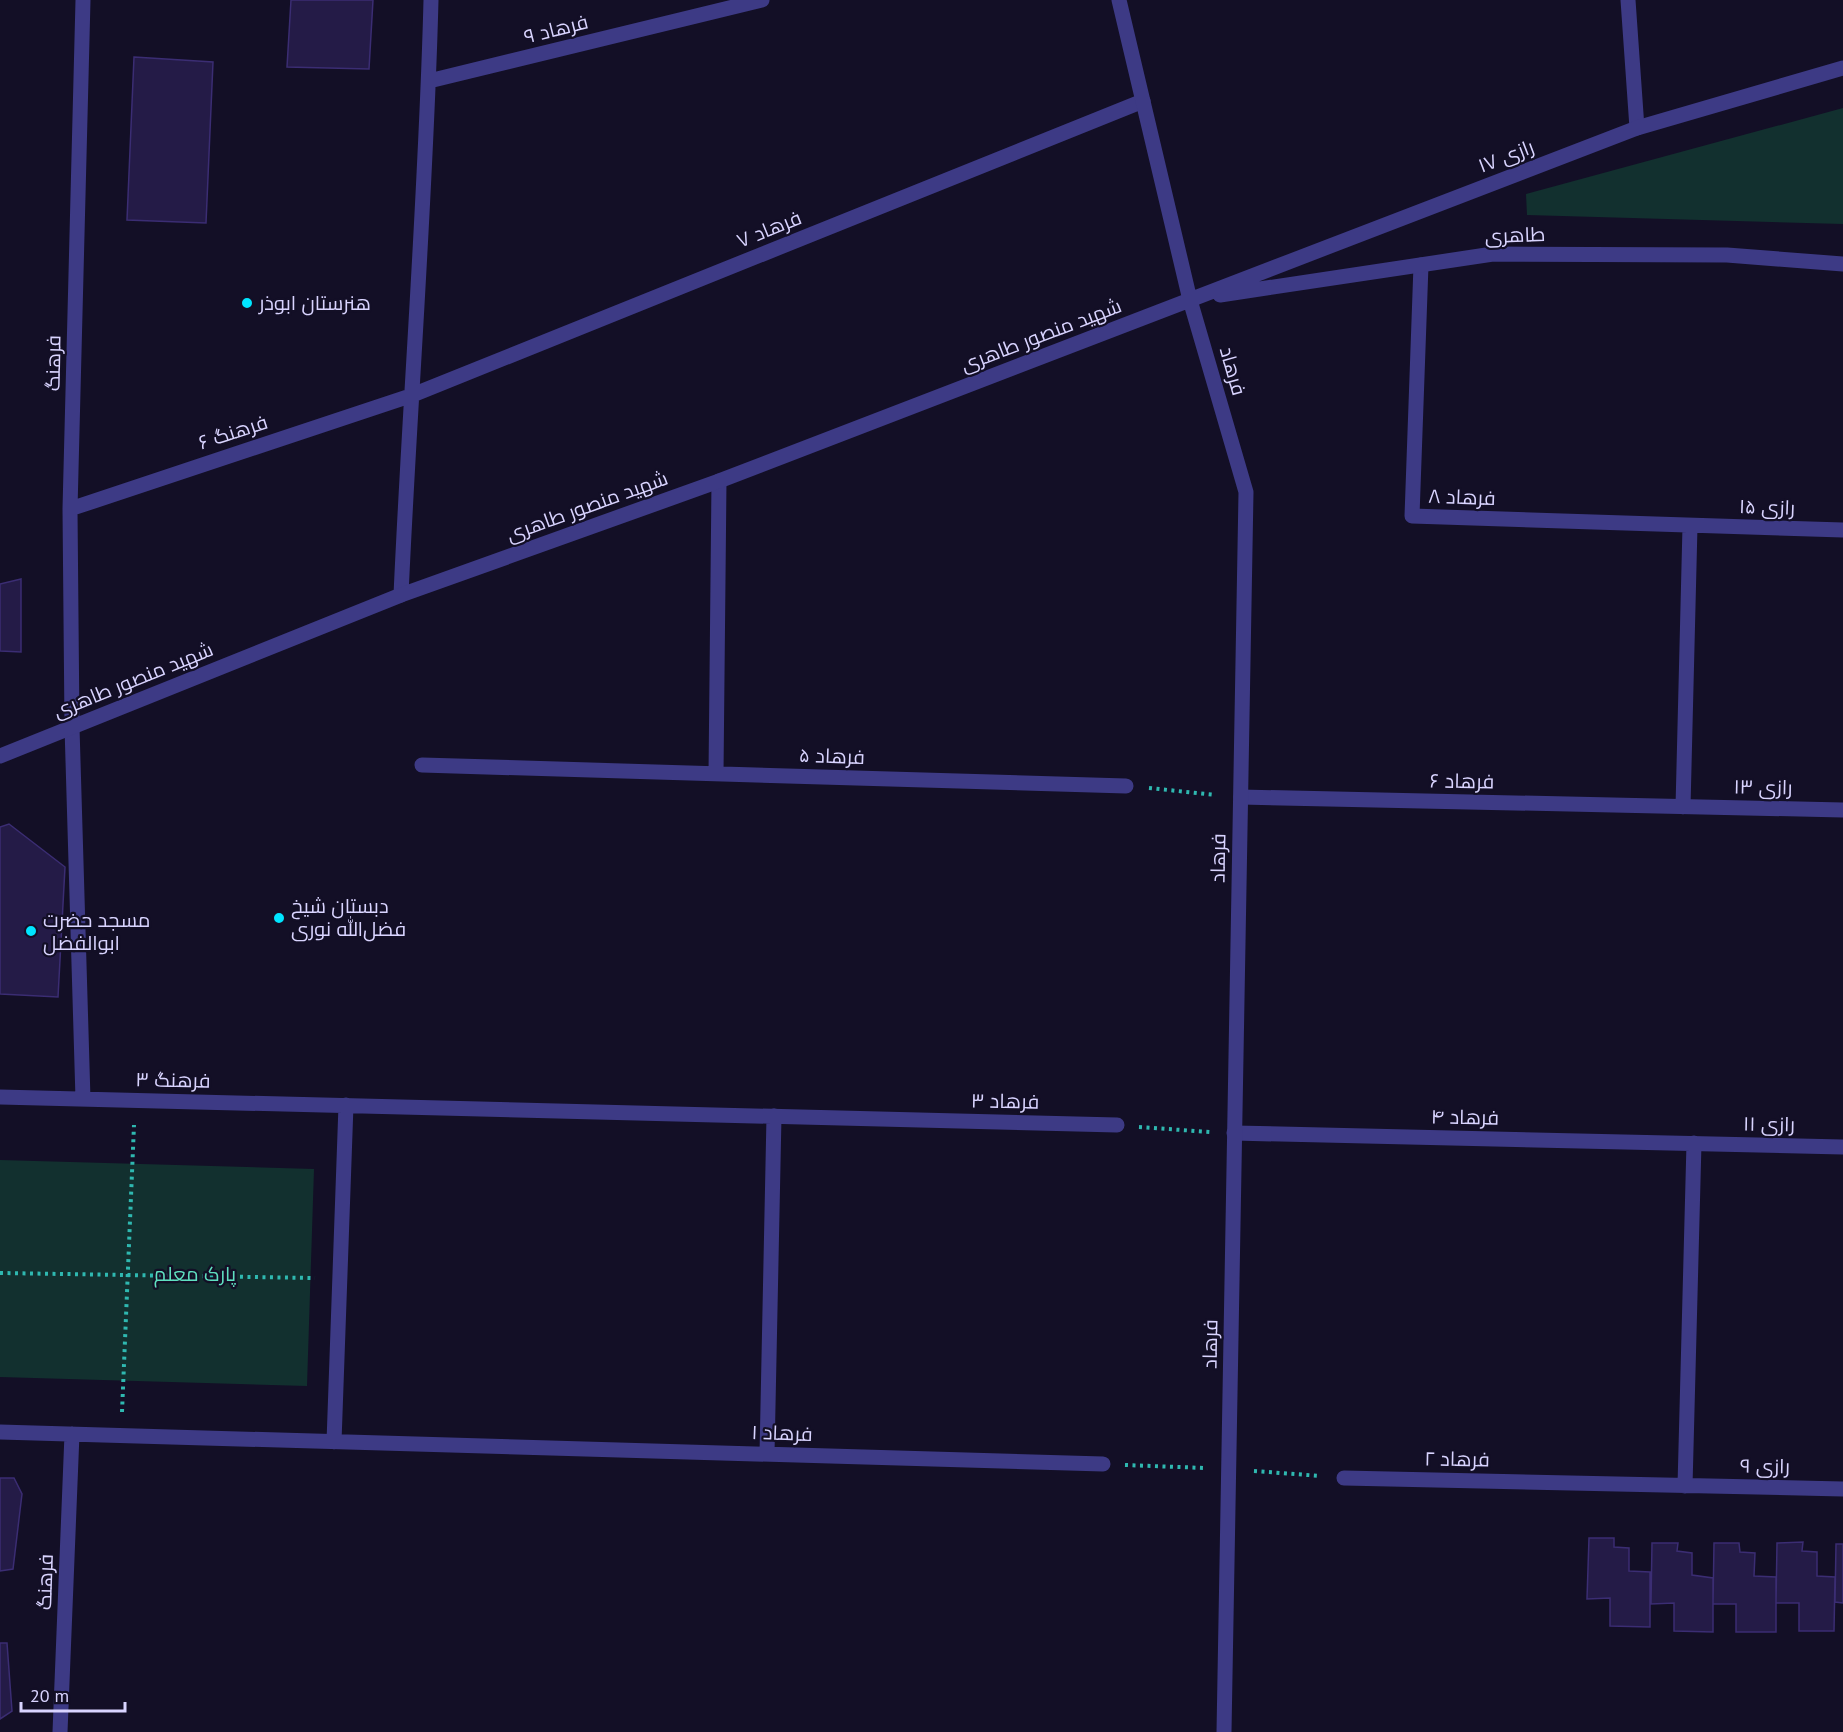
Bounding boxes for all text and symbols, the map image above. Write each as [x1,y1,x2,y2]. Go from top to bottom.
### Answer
street label: فرهاد ۹ [521,8,591,50]
street label: رازی ۱۷ [1474,133,1538,179]
street label: فرهاد ۷ [733,204,805,254]
street label: طاهری [1484,221,1546,249]
place label: هنرستان ابوذر [258,290,371,316]
street label: شهید منصور طاهری [957,292,1125,378]
marker: هنرستان ابوذر [240,296,254,310]
street label: فرهنگ [40,335,66,391]
street label: فرهاد [1214,344,1252,398]
street label: فرهنگ ۶ [195,409,271,455]
street label: شهید منصور طاهری [503,465,671,547]
street label: فرهاد ۸ [1428,483,1496,511]
street label: رازی ۱۵ [1738,493,1796,521]
street label: شهید منصور طاهری [49,636,217,724]
street label: فرهاد ۵ [799,742,865,770]
street label: فرهاد ۶ [1430,767,1494,795]
street label: رازی ۱۳ [1733,773,1793,801]
street label: فرهاد [1205,833,1231,883]
place label: دبستان شیخ فضل‌الله نوری [291,893,406,942]
place label: مسجد حضرت ابوالفضل [43,907,150,956]
marker: دبستان شیخ فضل‌الله نوری [272,911,286,925]
marker: مسجد حضرت ابوالفضل [24,924,38,938]
street label: فرهنگ ۳ [135,1066,211,1094]
street label: فرهاد ۳ [971,1087,1039,1115]
street label: فرهاد ۴ [1431,1103,1499,1131]
street label: رازی ۱۱ [1743,1111,1795,1137]
park label: پارک معلم [154,1261,237,1288]
street label: فرهاد [1197,1319,1223,1369]
street label: فرهاد ۱ [751,1419,813,1447]
street label: فرهاد ۲ [1424,1445,1490,1473]
street label: رازی ۹ [1740,1453,1790,1479]
street label: فرهنگ [31,1553,59,1611]
scale bar [21,1675,124,1713]
text: 20 m [30,1684,69,1707]

